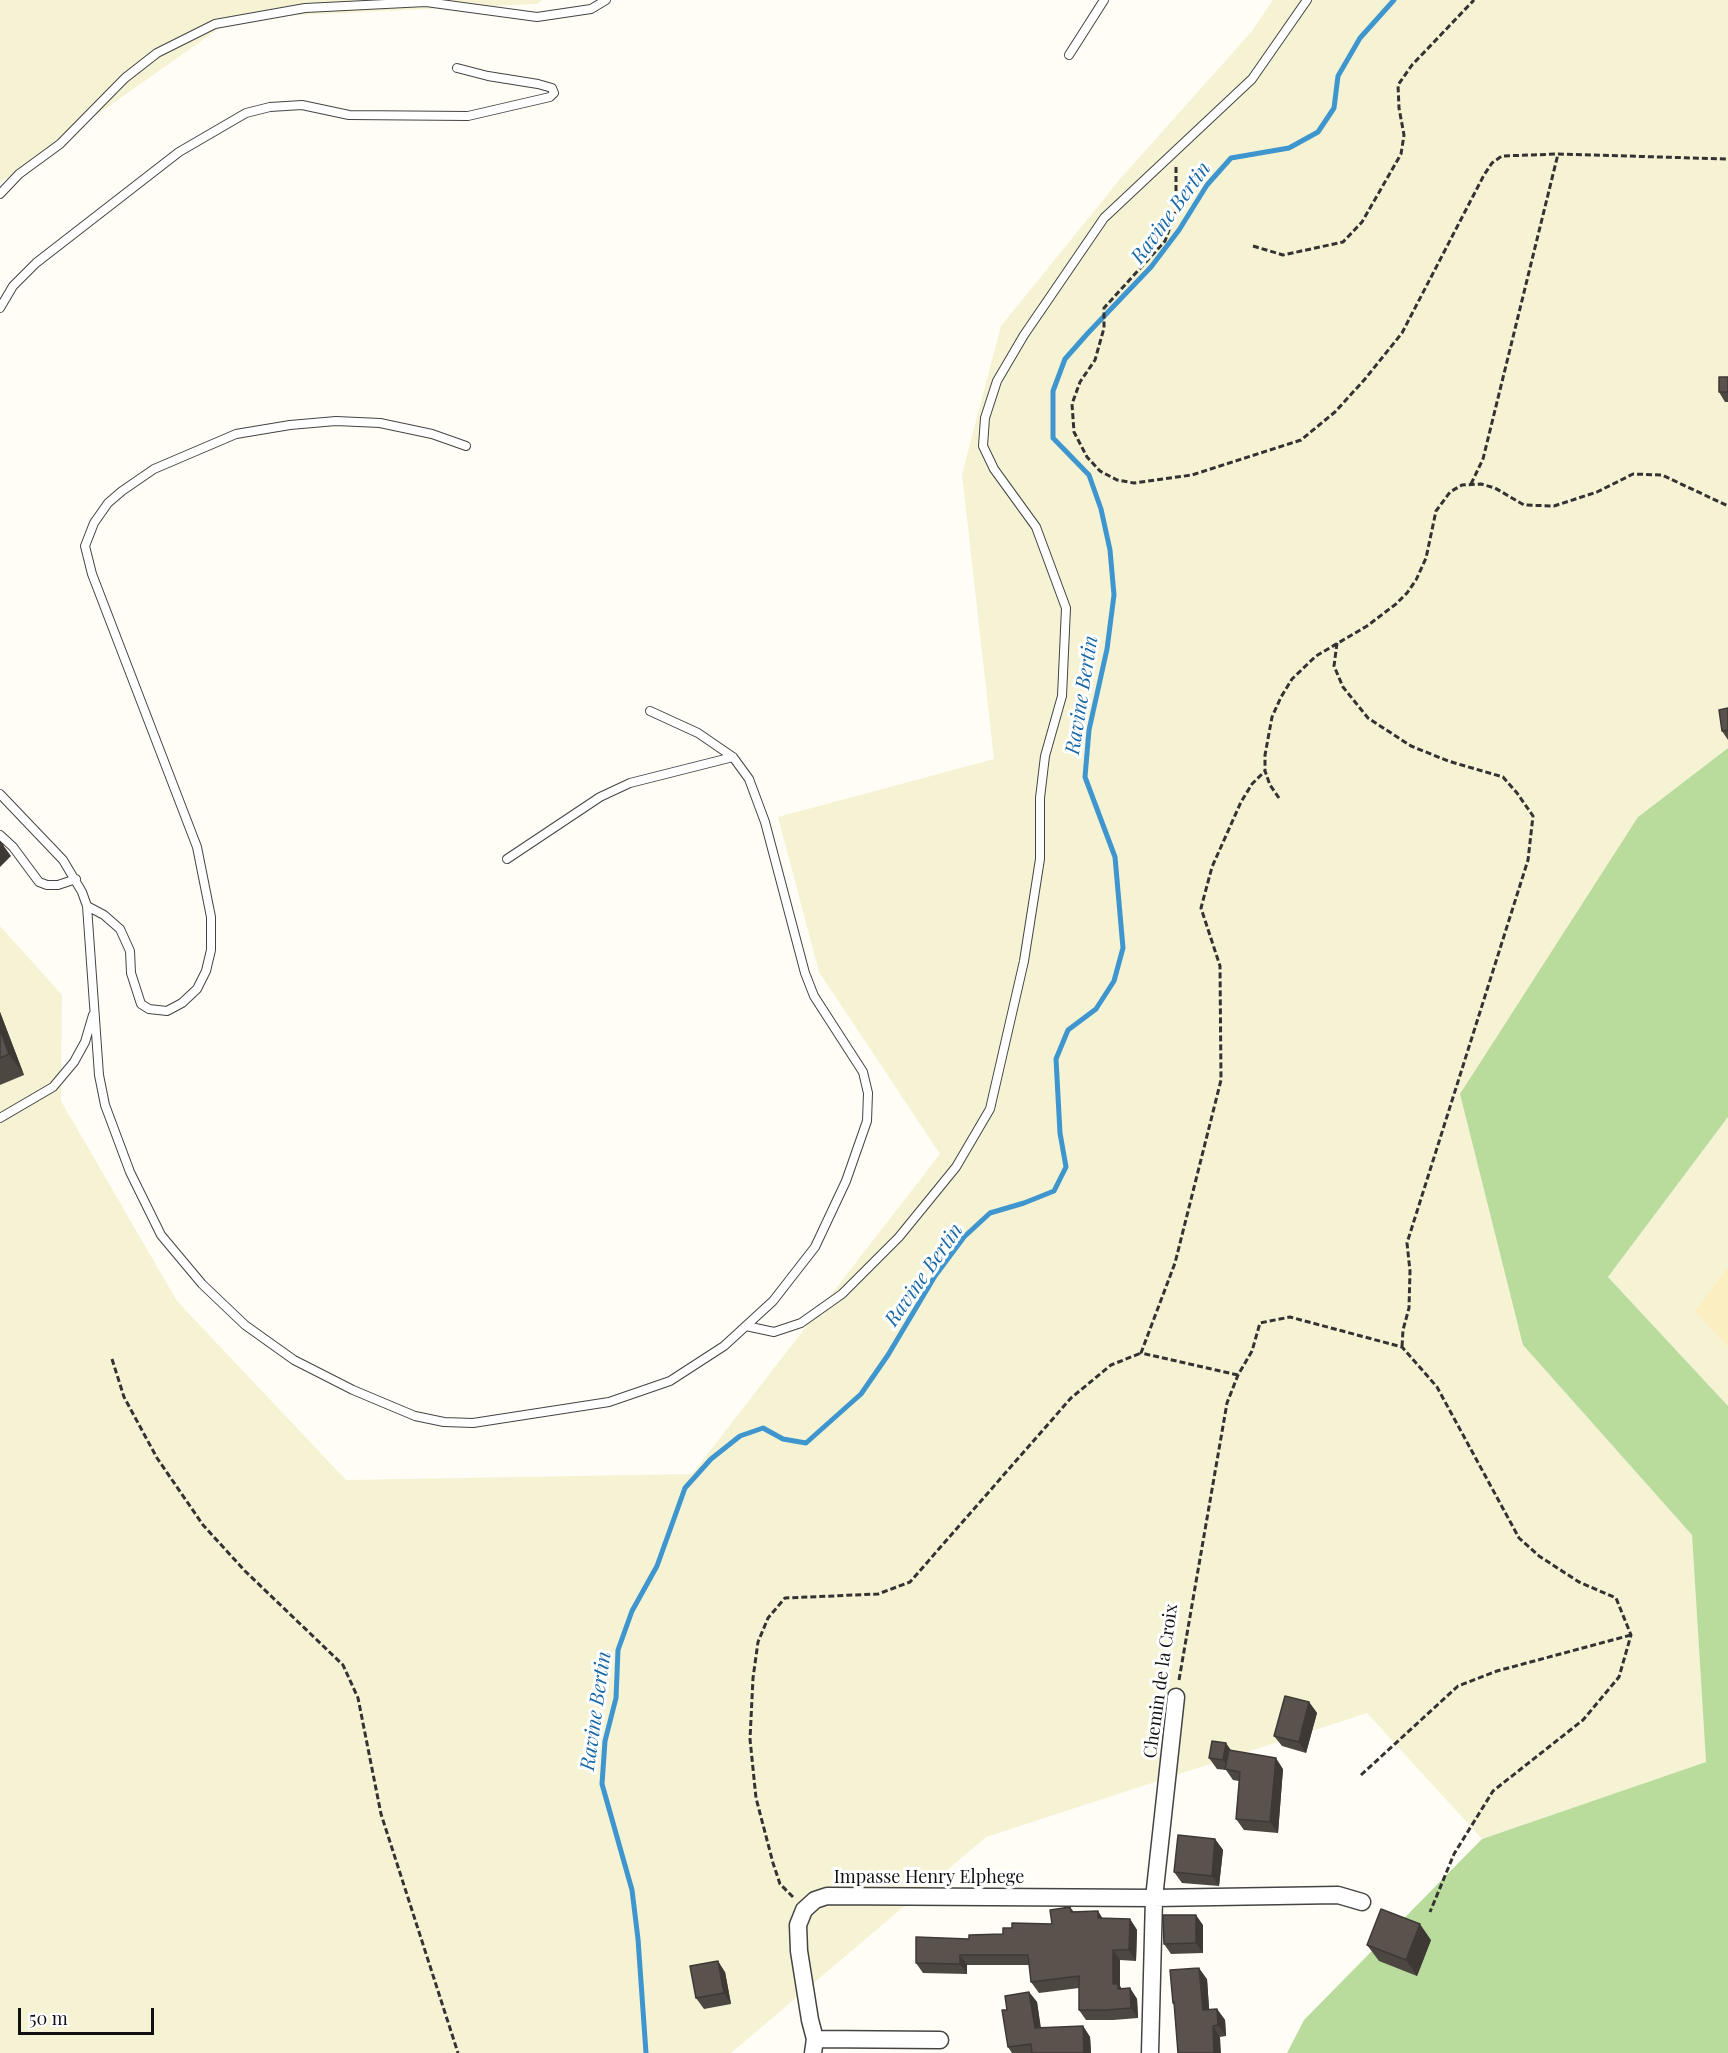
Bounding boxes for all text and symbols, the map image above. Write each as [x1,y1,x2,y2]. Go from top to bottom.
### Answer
water label: Ravine Bertin [1126,157,1216,269]
water label: Ravine Bertin [1061,634,1103,756]
water label: Ravine Bertin [880,1219,968,1331]
street label: Chemin de la Croix [1139,1602,1183,1760]
water label: Ravine Bertin [576,1650,616,1772]
street label: Impasse Henry Elphege [834,1866,1024,1888]
scale bar [21,1996,158,2034]
text: 50 m [29,2006,68,2030]

